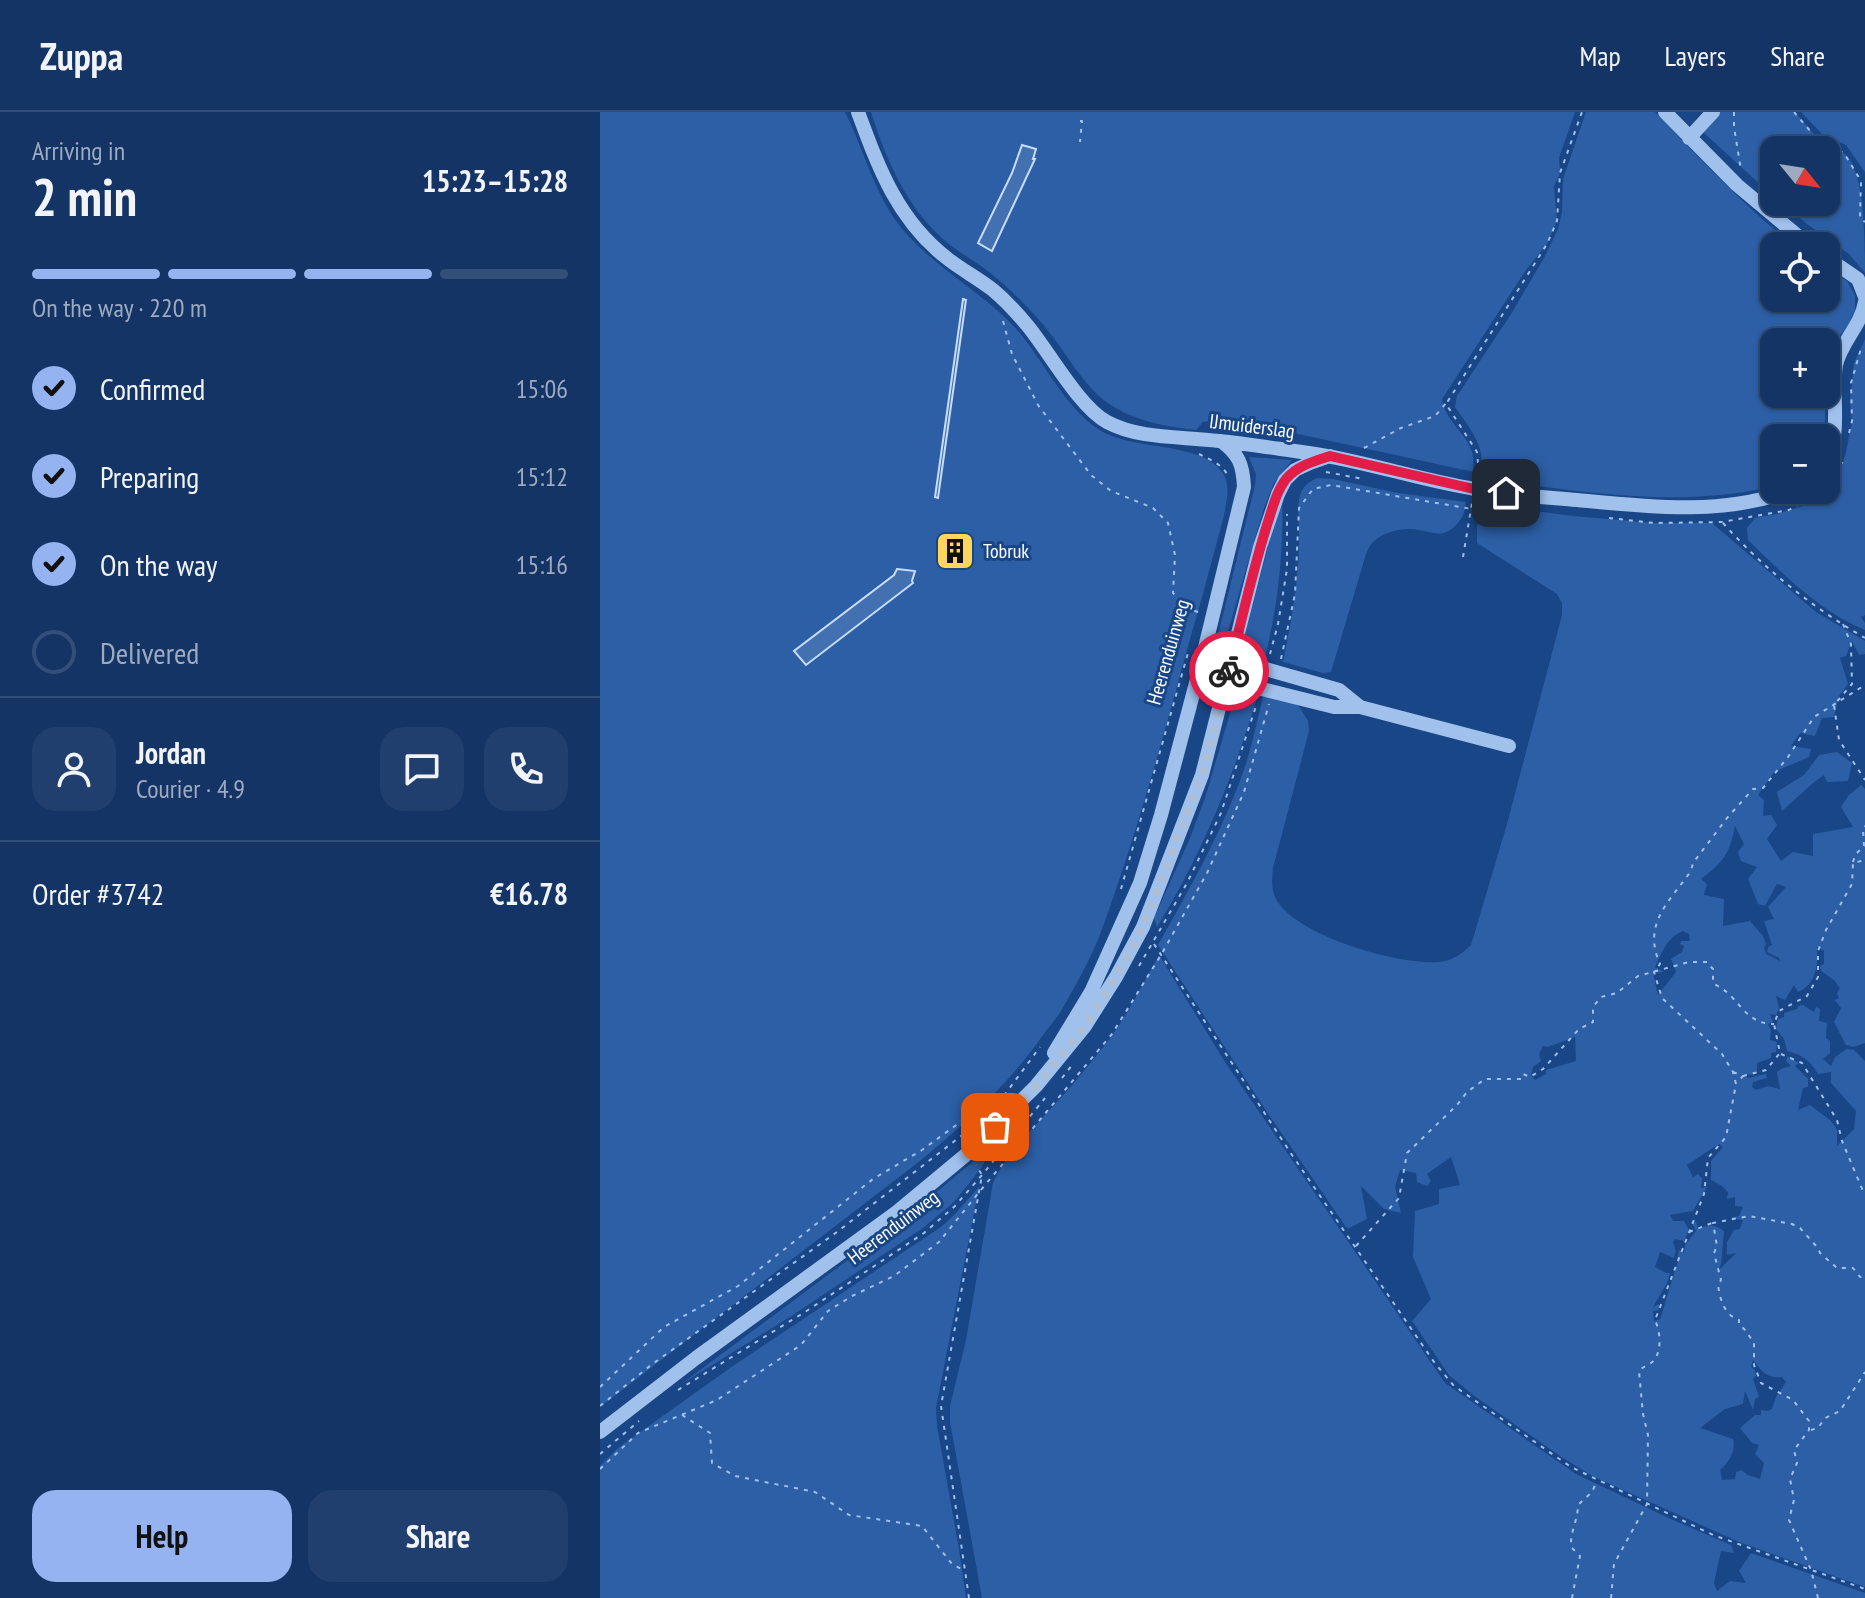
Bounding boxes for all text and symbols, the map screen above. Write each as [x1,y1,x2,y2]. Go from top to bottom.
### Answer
text: Zuppa [40,31,123,80]
text: Map [1579,37,1621,74]
text: Layers [1665,37,1726,74]
text: Share [1770,37,1825,74]
text: Arriving in [32,134,125,167]
north arrow [1760,136,1840,216]
map controls [1760,136,1840,504]
text: 15:23–15:28 [422,161,568,200]
text: 2 min [32,163,137,230]
button: locate [1760,232,1840,312]
text: On the way · 220 m [32,291,207,324]
button: + [1760,328,1840,408]
icon: check [32,366,76,410]
text: Confirmed [100,369,205,408]
text: 15:06 [516,372,568,405]
street label: IJmuiderslag [1208,408,1296,444]
button: − [1760,424,1840,504]
icon: check [32,454,76,498]
text: Preparing [100,457,199,496]
pin [1472,459,1540,527]
text: 15:12 [516,460,568,493]
icon: home [1484,471,1528,515]
building icon: Tobruk [934,530,976,572]
place label: Tobruk [983,538,1029,564]
icon: check [32,542,76,586]
text: On the way [100,545,217,584]
text: 15:16 [516,548,568,581]
street label: Heerenduinweg [1141,596,1195,708]
courier [1189,631,1269,711]
text: Delivered [100,633,199,672]
icon: bike [1207,649,1251,693]
button: person [32,727,116,811]
button: chat [380,727,464,811]
button: phone [484,727,568,811]
text: Jordan [136,733,206,772]
text: Courier · 4.9 [136,772,245,805]
text: Order #3742 [32,874,164,913]
text: €16.78 [490,874,568,913]
pin [961,1093,1029,1161]
icon: bag [973,1105,1017,1149]
street label: Heerenduinweg [842,1184,944,1270]
button: Help [32,1490,292,1582]
button: Share [308,1490,568,1582]

